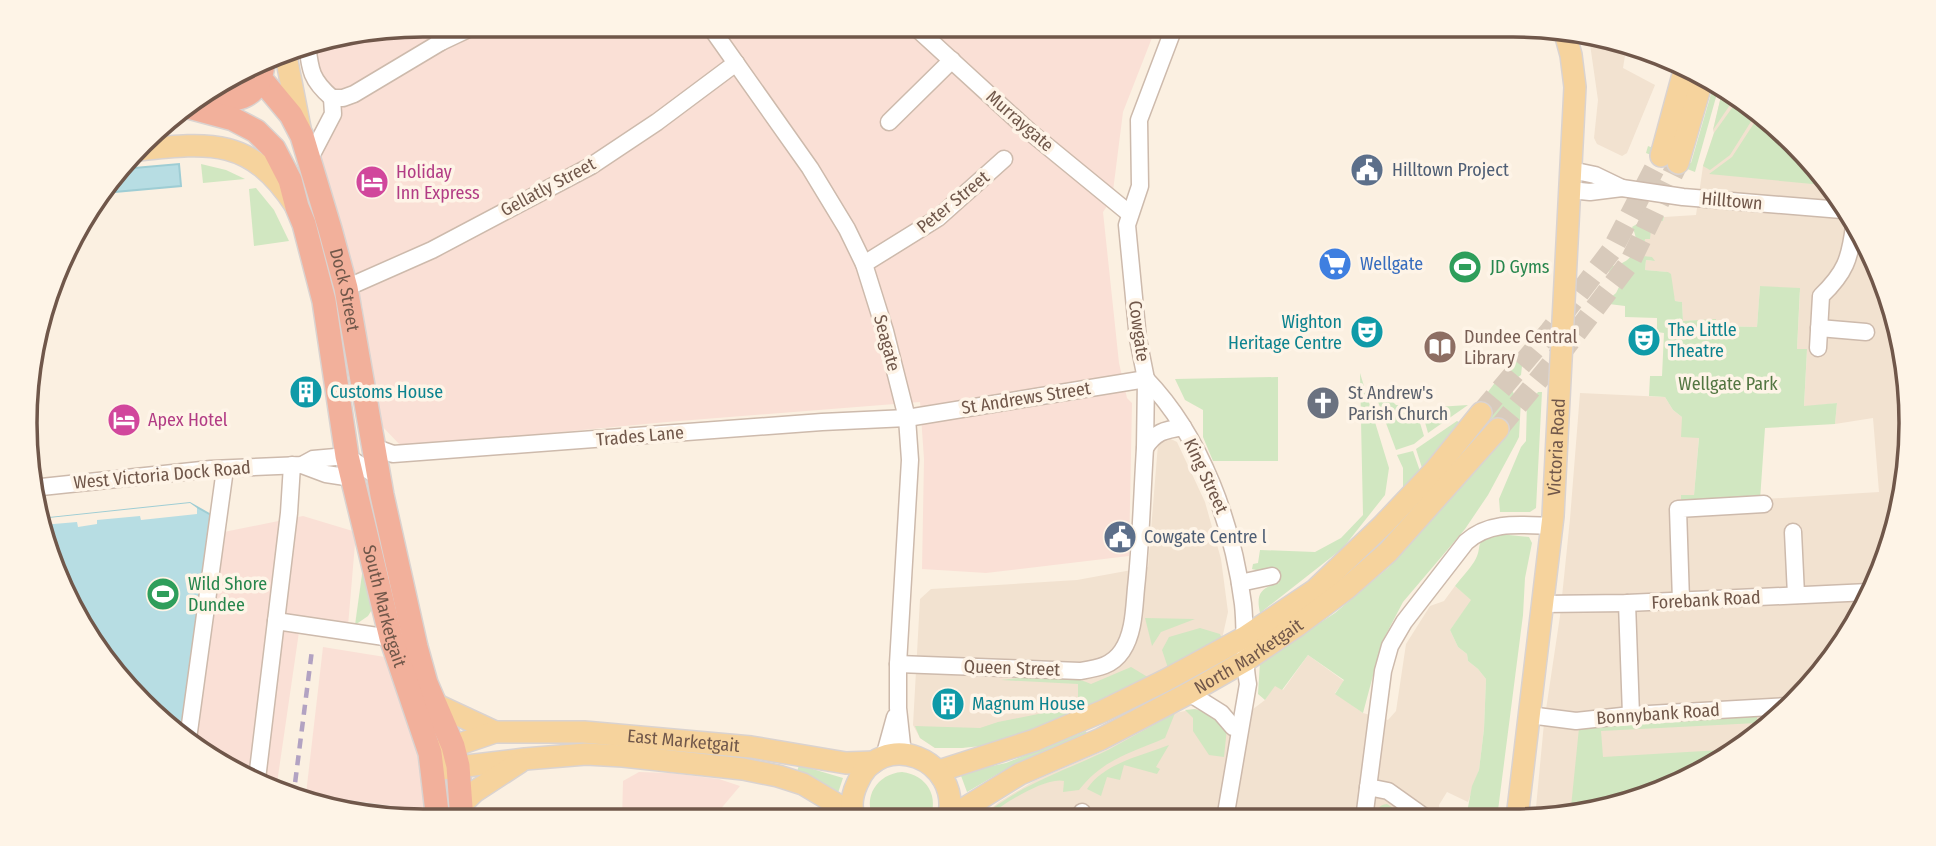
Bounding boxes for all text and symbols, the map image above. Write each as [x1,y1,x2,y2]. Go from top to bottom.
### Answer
street label: Murraygate [982,86,1058,156]
public building icon: Hilltown Project [1348,151,1386,189]
street label: Gellatly Street [497,153,599,221]
place label: Hilltown Project [1392,159,1509,181]
place label: Holiday Inn Express [396,161,480,204]
hotel icon: Holiday Inn Express [353,163,391,201]
street label: Peter Street [912,166,994,238]
street label: Hilltown [1701,187,1763,215]
supermarket icon: Wellgate [1316,245,1354,283]
street label: Dock Street [325,246,364,333]
sports icon: JD Gyms [1446,248,1484,286]
place label: Wellgate [1360,253,1423,275]
place label: JD Gyms [1490,256,1550,278]
street label: Cowgate [1124,299,1154,363]
place label: Wighton Heritage Centre [1228,311,1342,354]
street label: Seagate [869,312,905,374]
theatre icon: Wighton Heritage Centre [1348,313,1386,351]
place label: The Little Theatre [1668,319,1737,362]
theatre icon: The Little Theatre [1625,321,1663,359]
place label: Dundee Central Library [1464,326,1577,369]
library icon: Dundee Central Library [1421,328,1459,366]
building icon: Customs House [287,373,325,411]
park label: Wellgate Park [1678,373,1778,395]
street label: St Andrews Street [960,377,1092,419]
place label: Customs House [330,381,443,403]
place label: St Andrew's Parish Church [1348,382,1448,425]
church icon: St Andrew's Parish Church [1304,384,1342,422]
street label: Victoria Road [1543,398,1570,497]
hotel icon: Apex Hotel [105,401,143,439]
place label: Apex Hotel [148,409,228,431]
street label: Trades Lane [595,421,685,451]
street label: King Street [1179,435,1233,517]
street label: West Victoria Dock Road [72,456,252,494]
public building icon: Cowgate Centre l [1101,518,1139,556]
place label: Cowgate Centre l [1144,526,1267,548]
street label: South Marketgait [358,543,411,670]
place label: Wild Shore Dundee [188,573,267,616]
sports icon: Wild Shore Dundee [144,575,182,613]
street label: Forebank Road [1651,586,1761,614]
street label: North Marketgait [1190,614,1308,699]
street label: Queen Street [963,655,1061,681]
building icon: Magnum House [929,685,967,723]
place label: Magnum House [972,693,1085,715]
street label: Bonnybank Road [1595,699,1721,729]
street label: East Marketgait [626,725,741,757]

